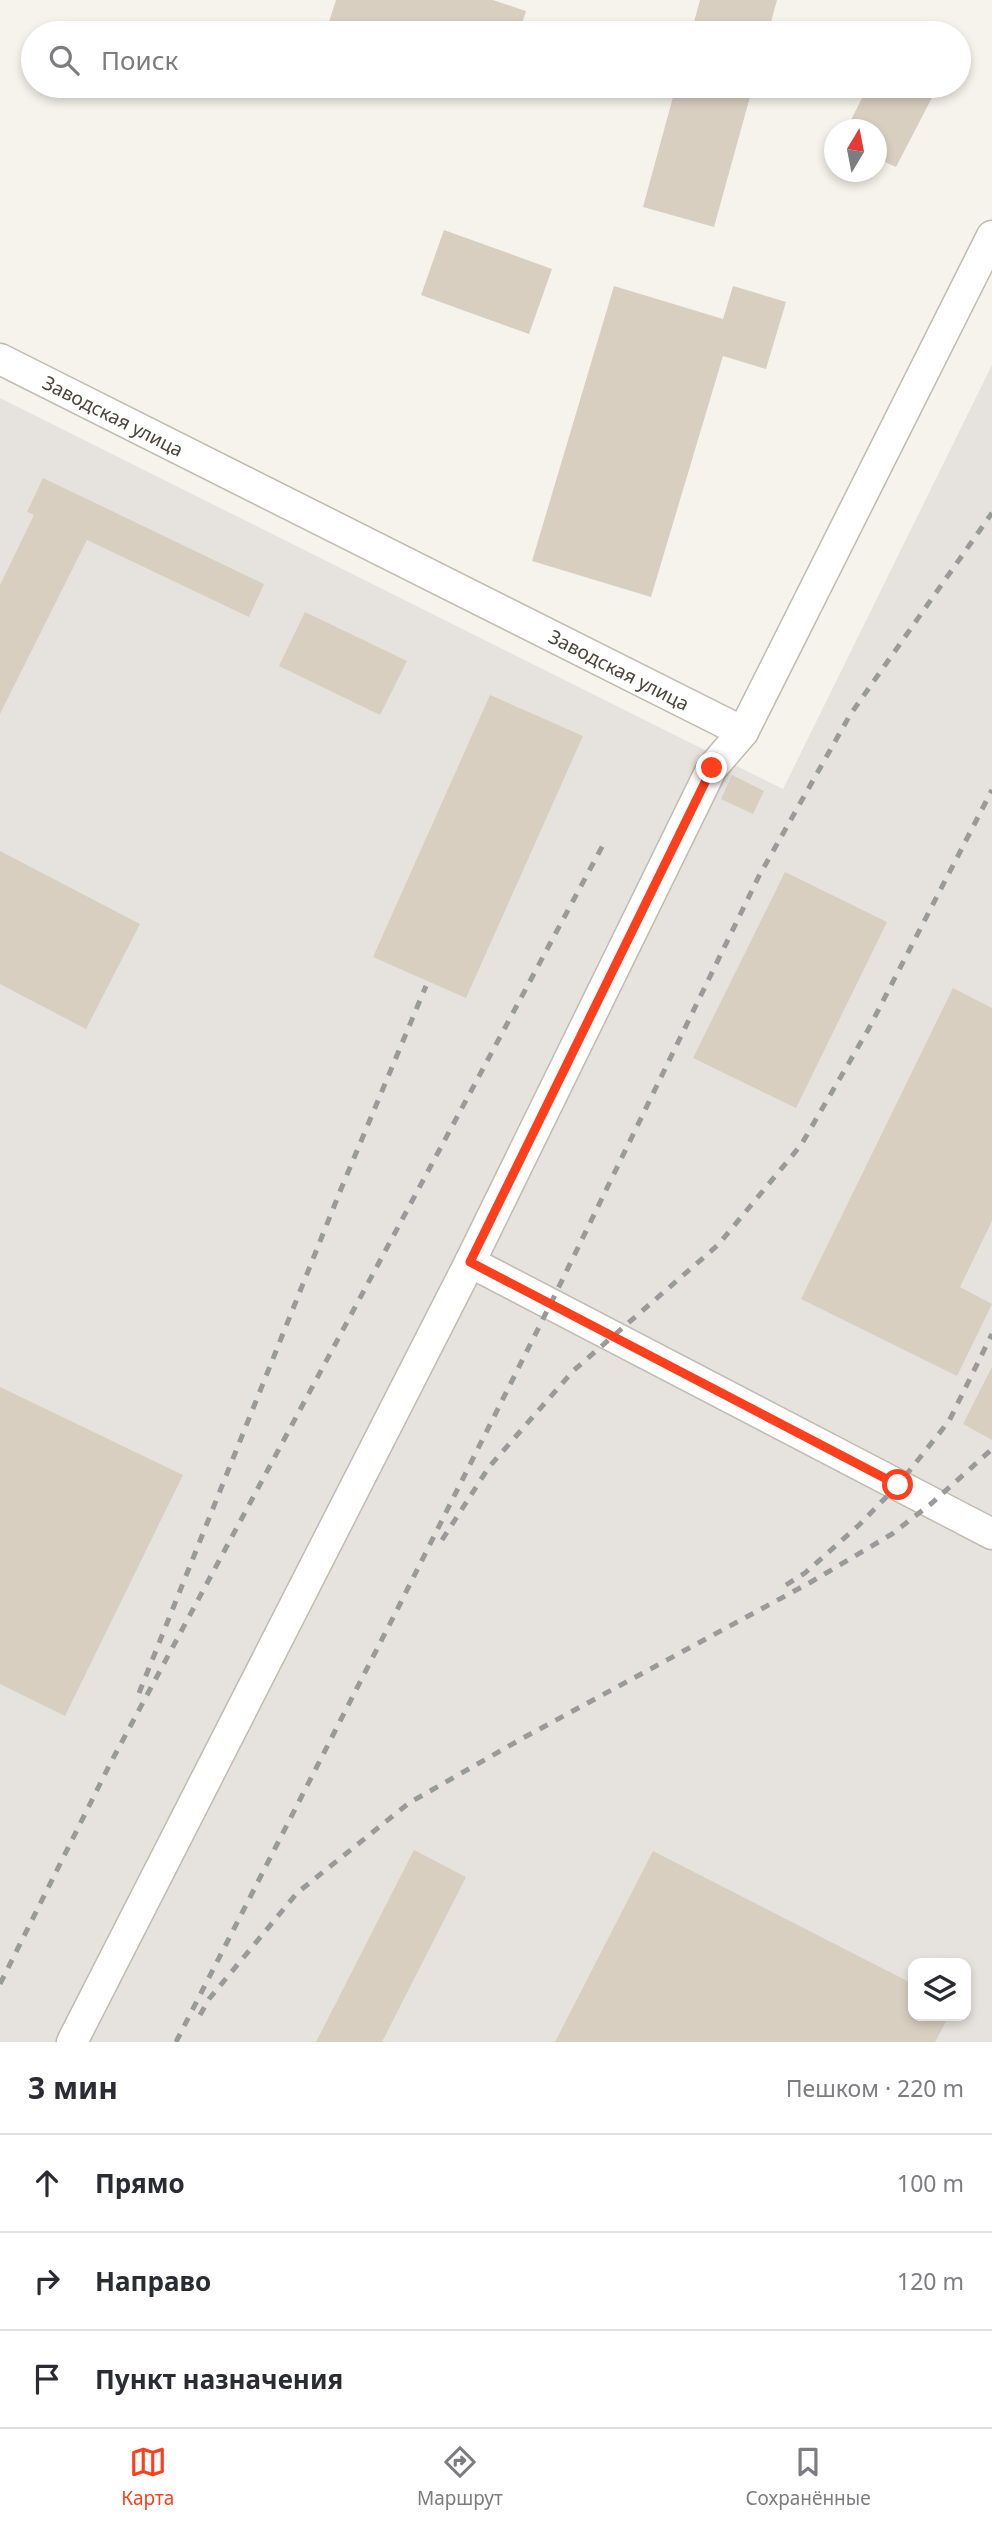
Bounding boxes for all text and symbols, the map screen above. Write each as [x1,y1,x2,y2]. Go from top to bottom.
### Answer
search box [21,21,971,98]
icon: search [45,41,83,79]
text: Поиск [101,42,178,78]
north arrow [824,119,887,182]
street label: Заводская улица [38,369,188,463]
street label: Заводская улица [544,623,694,717]
route end [696,752,727,783]
route start [882,1469,913,1500]
map controls [908,1958,971,2021]
button: layers [908,1958,971,2021]
text: 3 мин [28,2067,118,2108]
text: Пешком · 220 m [786,2072,964,2104]
icon: ahead [28,2164,66,2202]
text: Прямо [95,2165,185,2201]
text: 100 m [897,2167,964,2199]
icon: right [28,2262,66,2300]
text: Направо [95,2263,211,2299]
text: 120 m [897,2265,964,2297]
icon: arrive [28,2360,66,2398]
text: Пункт назначения [95,2361,343,2397]
tab: Карта [121,2443,174,2511]
tab: Маршрут [417,2443,503,2511]
tab: Сохранённые [745,2443,871,2511]

